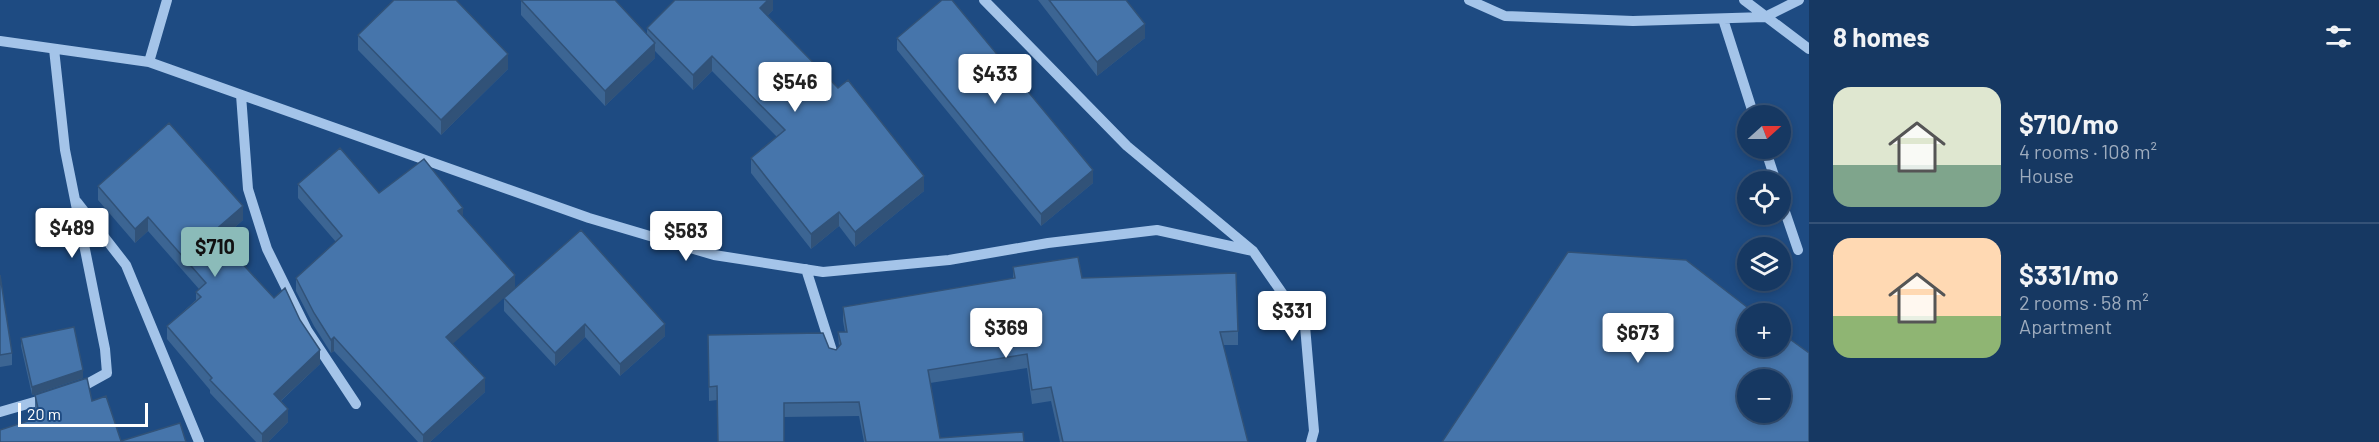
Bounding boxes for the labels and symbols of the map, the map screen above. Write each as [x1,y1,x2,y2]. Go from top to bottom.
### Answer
pin: $433 [959,54,1031,105]
pin: $546 [759,62,831,113]
north arrow [1737,105,1791,159]
pin: $489 [36,208,108,259]
pin: $583 [650,211,722,262]
pin: $710 [179,227,251,278]
pin: $331 [1256,291,1328,342]
pin: $369 [970,308,1042,359]
pin: $673 [1602,313,1674,364]
scale bar [18,400,148,428]

